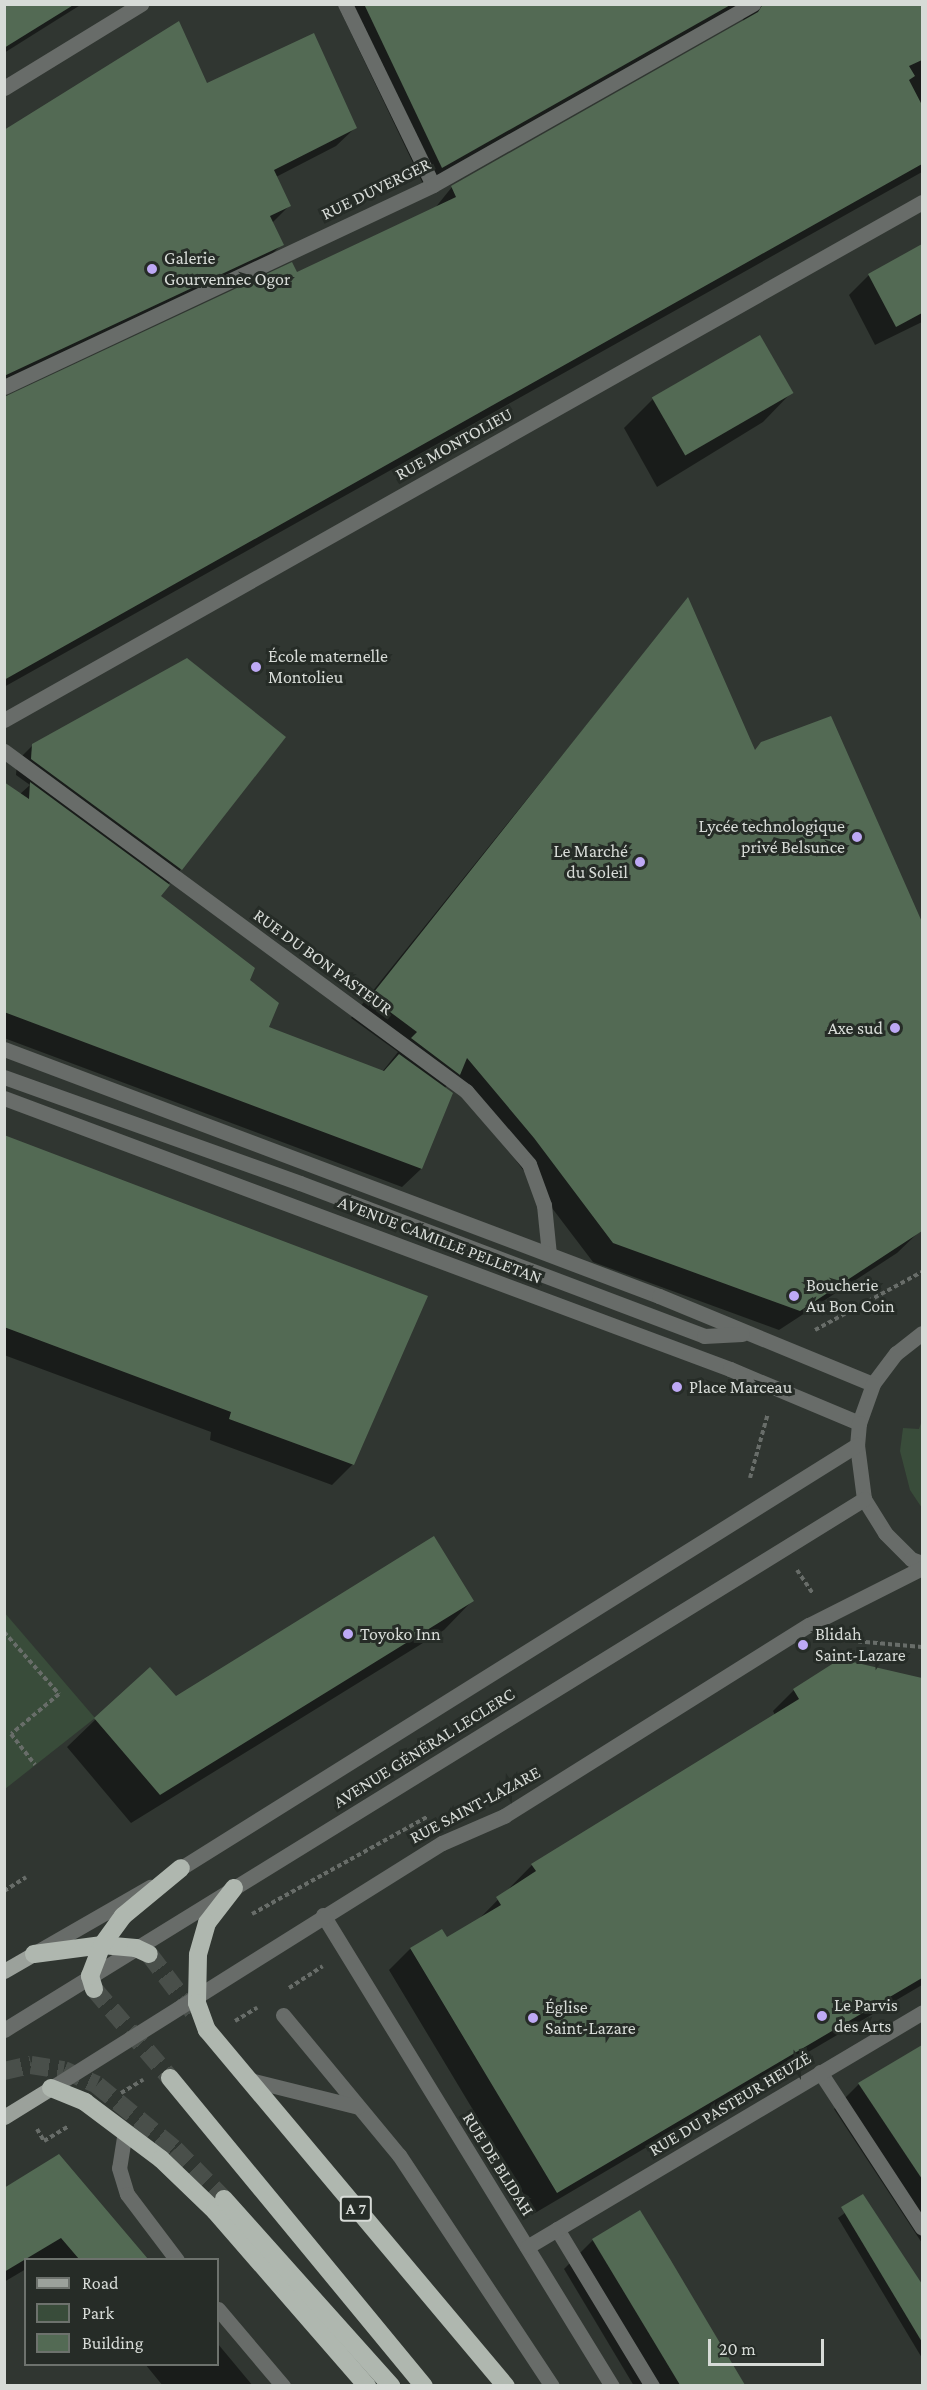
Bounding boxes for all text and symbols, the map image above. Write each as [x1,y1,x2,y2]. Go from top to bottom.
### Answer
street label: RUE DUVERGER [318,153,434,225]
place label: Galerie Gourvennec Ogor [164,248,290,290]
marker: Galerie Gourvennec Ogor [145,262,159,276]
street label: RUE MONTOLIEU [392,403,516,485]
place label: École maternelle Montolieu [268,646,388,688]
marker: École maternelle Montolieu [249,660,263,674]
place label: Lycée technologique privé Belsunce [699,816,845,858]
marker: Lycée technologique privé Belsunce [850,830,864,844]
place label: Le Marché du Soleil [553,841,628,884]
marker: Le Marché du Soleil [633,855,647,869]
street label: RUE DU BON PASTEUR [249,904,397,1020]
place label: Axe sud [828,1017,883,1039]
marker: Axe sud [888,1021,902,1035]
street label: AVENUE CAMILLE PELLETAN [335,1191,545,1289]
place label: Boucherie Au Bon Coin [806,1275,895,1318]
marker: Boucherie Au Bon Coin [787,1289,801,1303]
place label: Place Marceau [689,1376,792,1398]
marker: Place Marceau [670,1380,684,1394]
place label: Toyoko Inn [360,1623,441,1645]
place label: Blidah Saint-Lazare [815,1624,906,1666]
marker: Toyoko Inn [341,1627,355,1641]
marker: Blidah Saint-Lazare [796,1638,810,1652]
street label: AVENUE GÉNÉRAL LECLERC [329,1683,519,1813]
street label: RUE SAINT-LAZARE [406,1761,544,1849]
place label: Le Parvis des Arts [834,1995,898,2038]
place label: Église Saint-Lazare [545,1997,636,2040]
marker: Le Parvis des Arts [815,2009,829,2023]
marker: Église Saint-Lazare [526,2011,540,2025]
street label: RUE DU PASTEUR HEUZÉ [645,2047,815,2161]
street label: RUE DE BLIDAH [458,2108,538,2220]
road number: A 7 [340,2196,372,2222]
legend [24,2258,219,2366]
text: Road [82,2273,119,2293]
text: Park [82,2303,114,2323]
scale bar [711,2327,826,2365]
text: Building [82,2333,143,2353]
text: 20 m [719,2339,756,2359]

